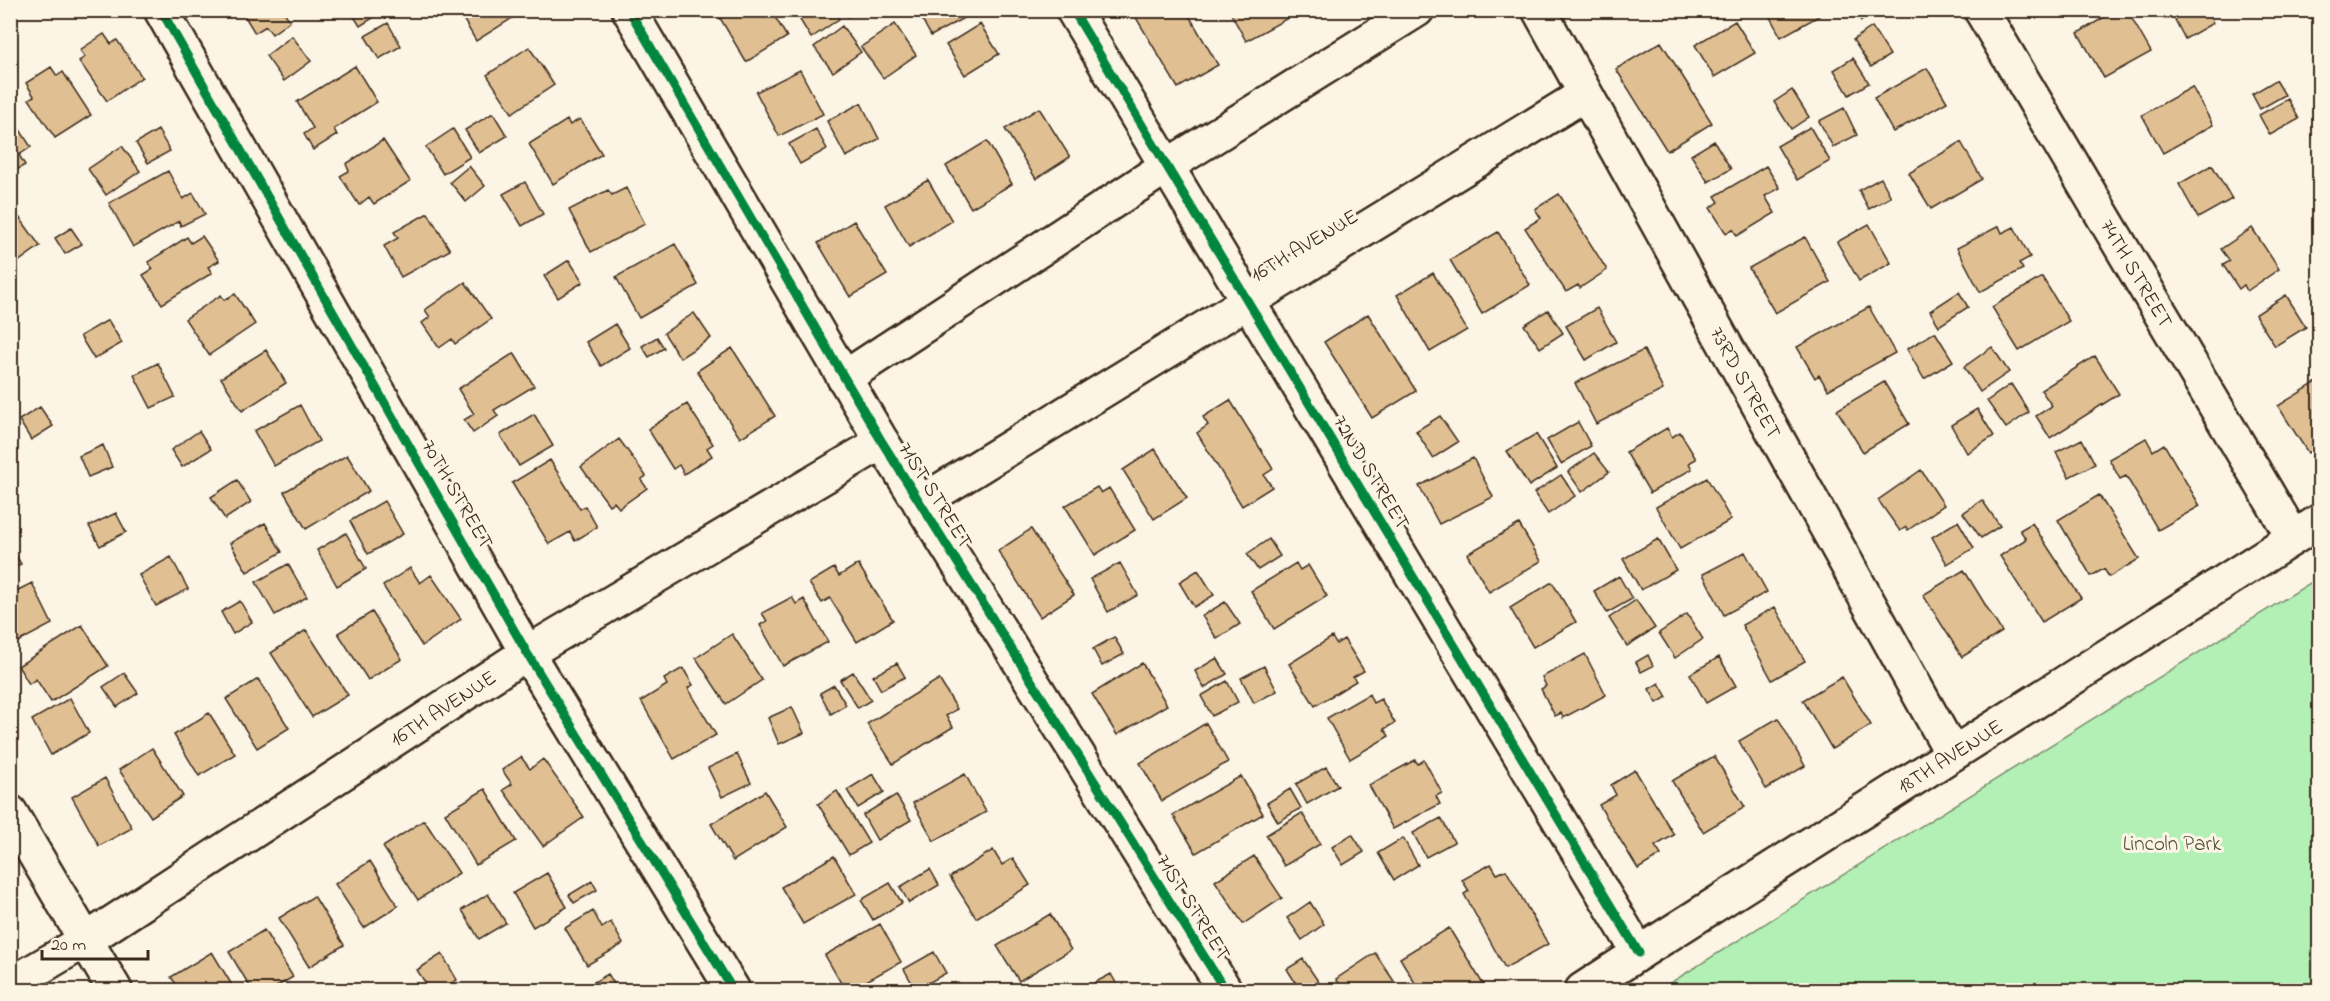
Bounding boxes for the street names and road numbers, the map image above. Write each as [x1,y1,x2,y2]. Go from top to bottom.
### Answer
street label: 16TH AVENUE [1245,203,1365,291]
street label: 74TH STREET [2091,214,2179,334]
street label: 73RD STREET [1701,322,1788,445]
street label: 72ND STREET [1324,410,1416,536]
street label: 70TH STREET [413,435,500,555]
street label: 71ST STREET [890,437,979,555]
street label: 16TH AVENUE [385,664,503,755]
street label: 18TH AVENUE [1892,713,2009,802]
street label: 71ST STREET [1148,849,1237,967]

